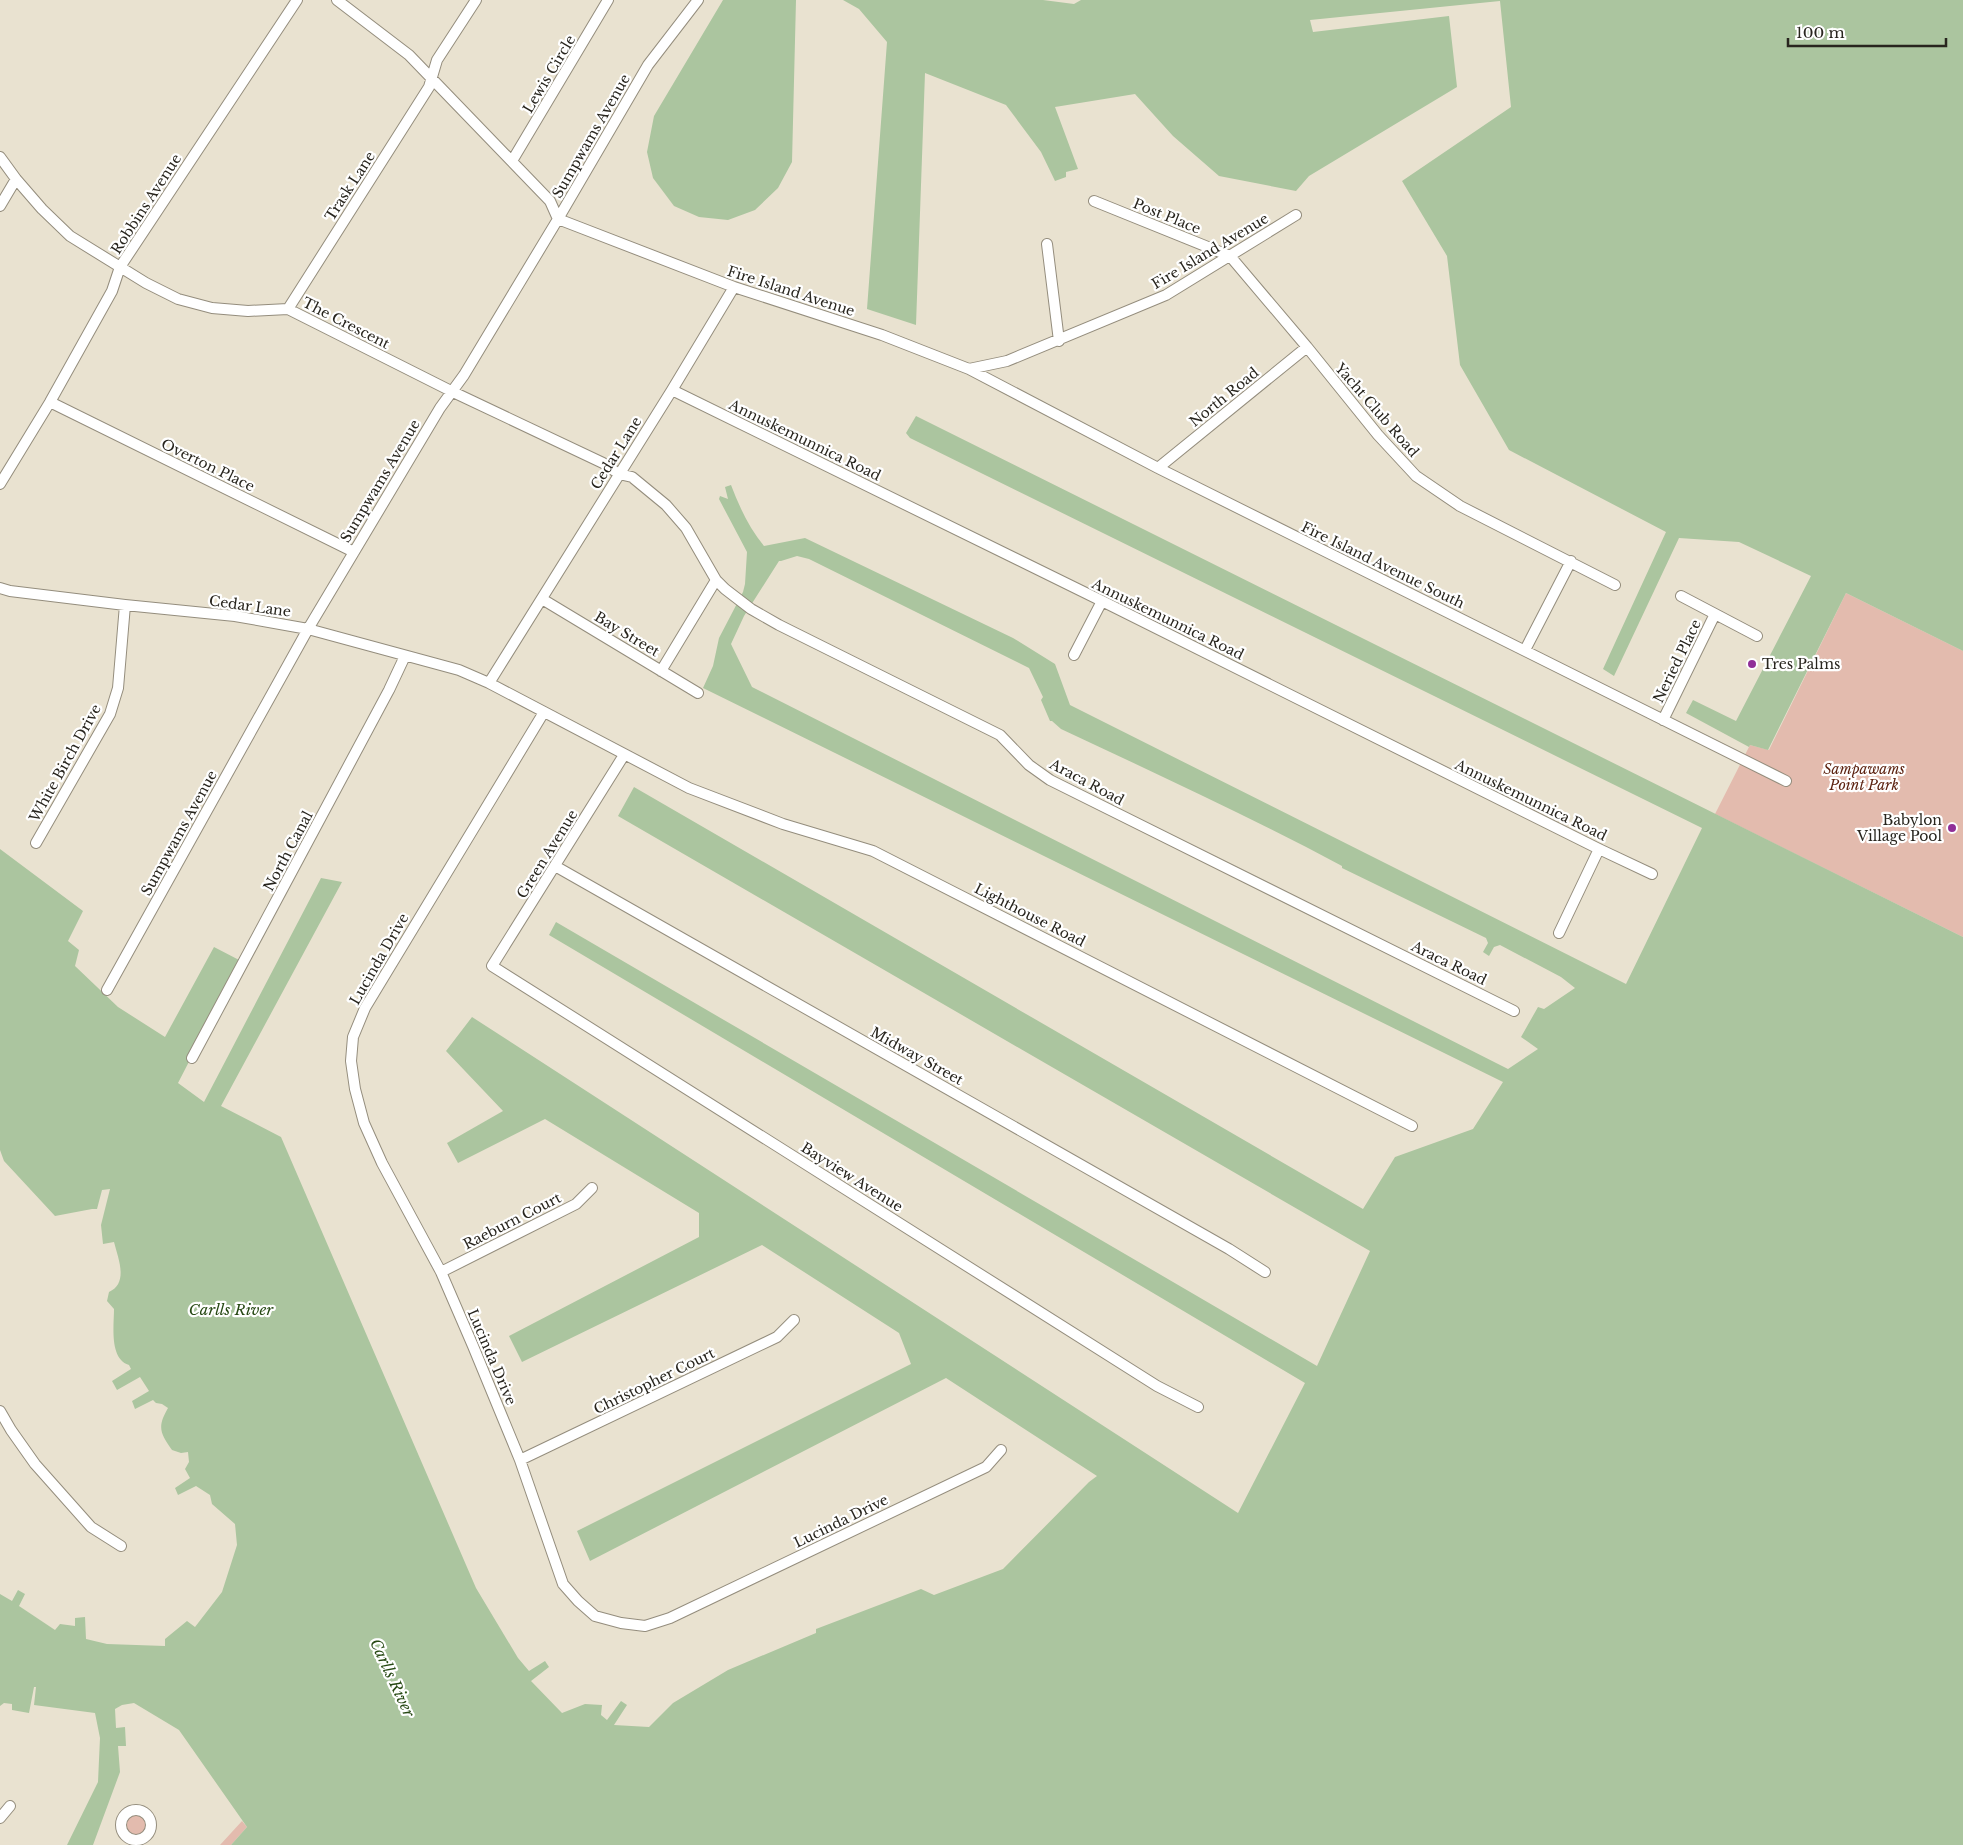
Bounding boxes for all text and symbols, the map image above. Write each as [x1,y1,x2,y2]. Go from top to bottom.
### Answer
scale bar [1788,15,1946,47]
text: 100 m [1796,23,1845,42]
street label: Lewis Circle [519,32,579,116]
street label: Sumpwams Avenue [548,71,634,201]
street label: Trask Lane [321,148,379,224]
street label: Robbins Avenue [107,150,185,258]
street label: Post Place [1130,194,1204,238]
street label: Fire Island Avenue [1148,209,1272,293]
street label: Fire Island Avenue [725,262,857,320]
street label: The Crescent [299,293,393,353]
street label: Yacht Club Road [1331,359,1423,461]
street label: North Road [1186,363,1263,430]
street label: Annuskemunnica Road [725,395,884,485]
street label: Cedar Lane [587,413,645,493]
street label: Sumpwams Avenue [336,416,424,546]
street label: Overton Place [158,435,258,495]
street label: Fire Island Avenue South [1298,518,1468,613]
street label: Annuskemunnica Road [1088,574,1247,664]
street label: Cedar Lane [208,591,292,621]
street label: Bay Street [591,608,663,661]
street label: Neried Place [1649,616,1705,706]
place label: Tres Palms [1762,655,1840,673]
marker: Tres Palms [1746,658,1758,670]
street label: White Birch Drive [25,701,105,826]
street label: Araca Road [1046,754,1128,809]
street label: Annuskemunnica Road [1451,755,1610,845]
park label: Sampawams Point Park [1823,760,1905,794]
street label: Sumpwams Avenue [137,767,221,899]
street label: Green Avenue [513,806,581,902]
street label: North Canal [259,808,317,894]
place label: Babylon Village Pool [1856,811,1942,845]
marker: Babylon Village Pool [1946,822,1958,834]
street label: Lighthouse Road [972,879,1089,951]
street label: Lucinda Drive [346,910,412,1008]
street label: Araca Road [1407,937,1490,989]
street label: Midway Street [867,1023,967,1089]
street label: Bayview Avenue [798,1138,906,1216]
street label: Raeburn Court [460,1188,565,1253]
water label: Carlls River [189,1300,274,1319]
street label: Lucinda Drive [464,1306,520,1408]
street label: Christopher Court [591,1344,718,1418]
street label: Lucinda Drive [791,1490,891,1552]
water label: Carlls River [366,1636,419,1721]

